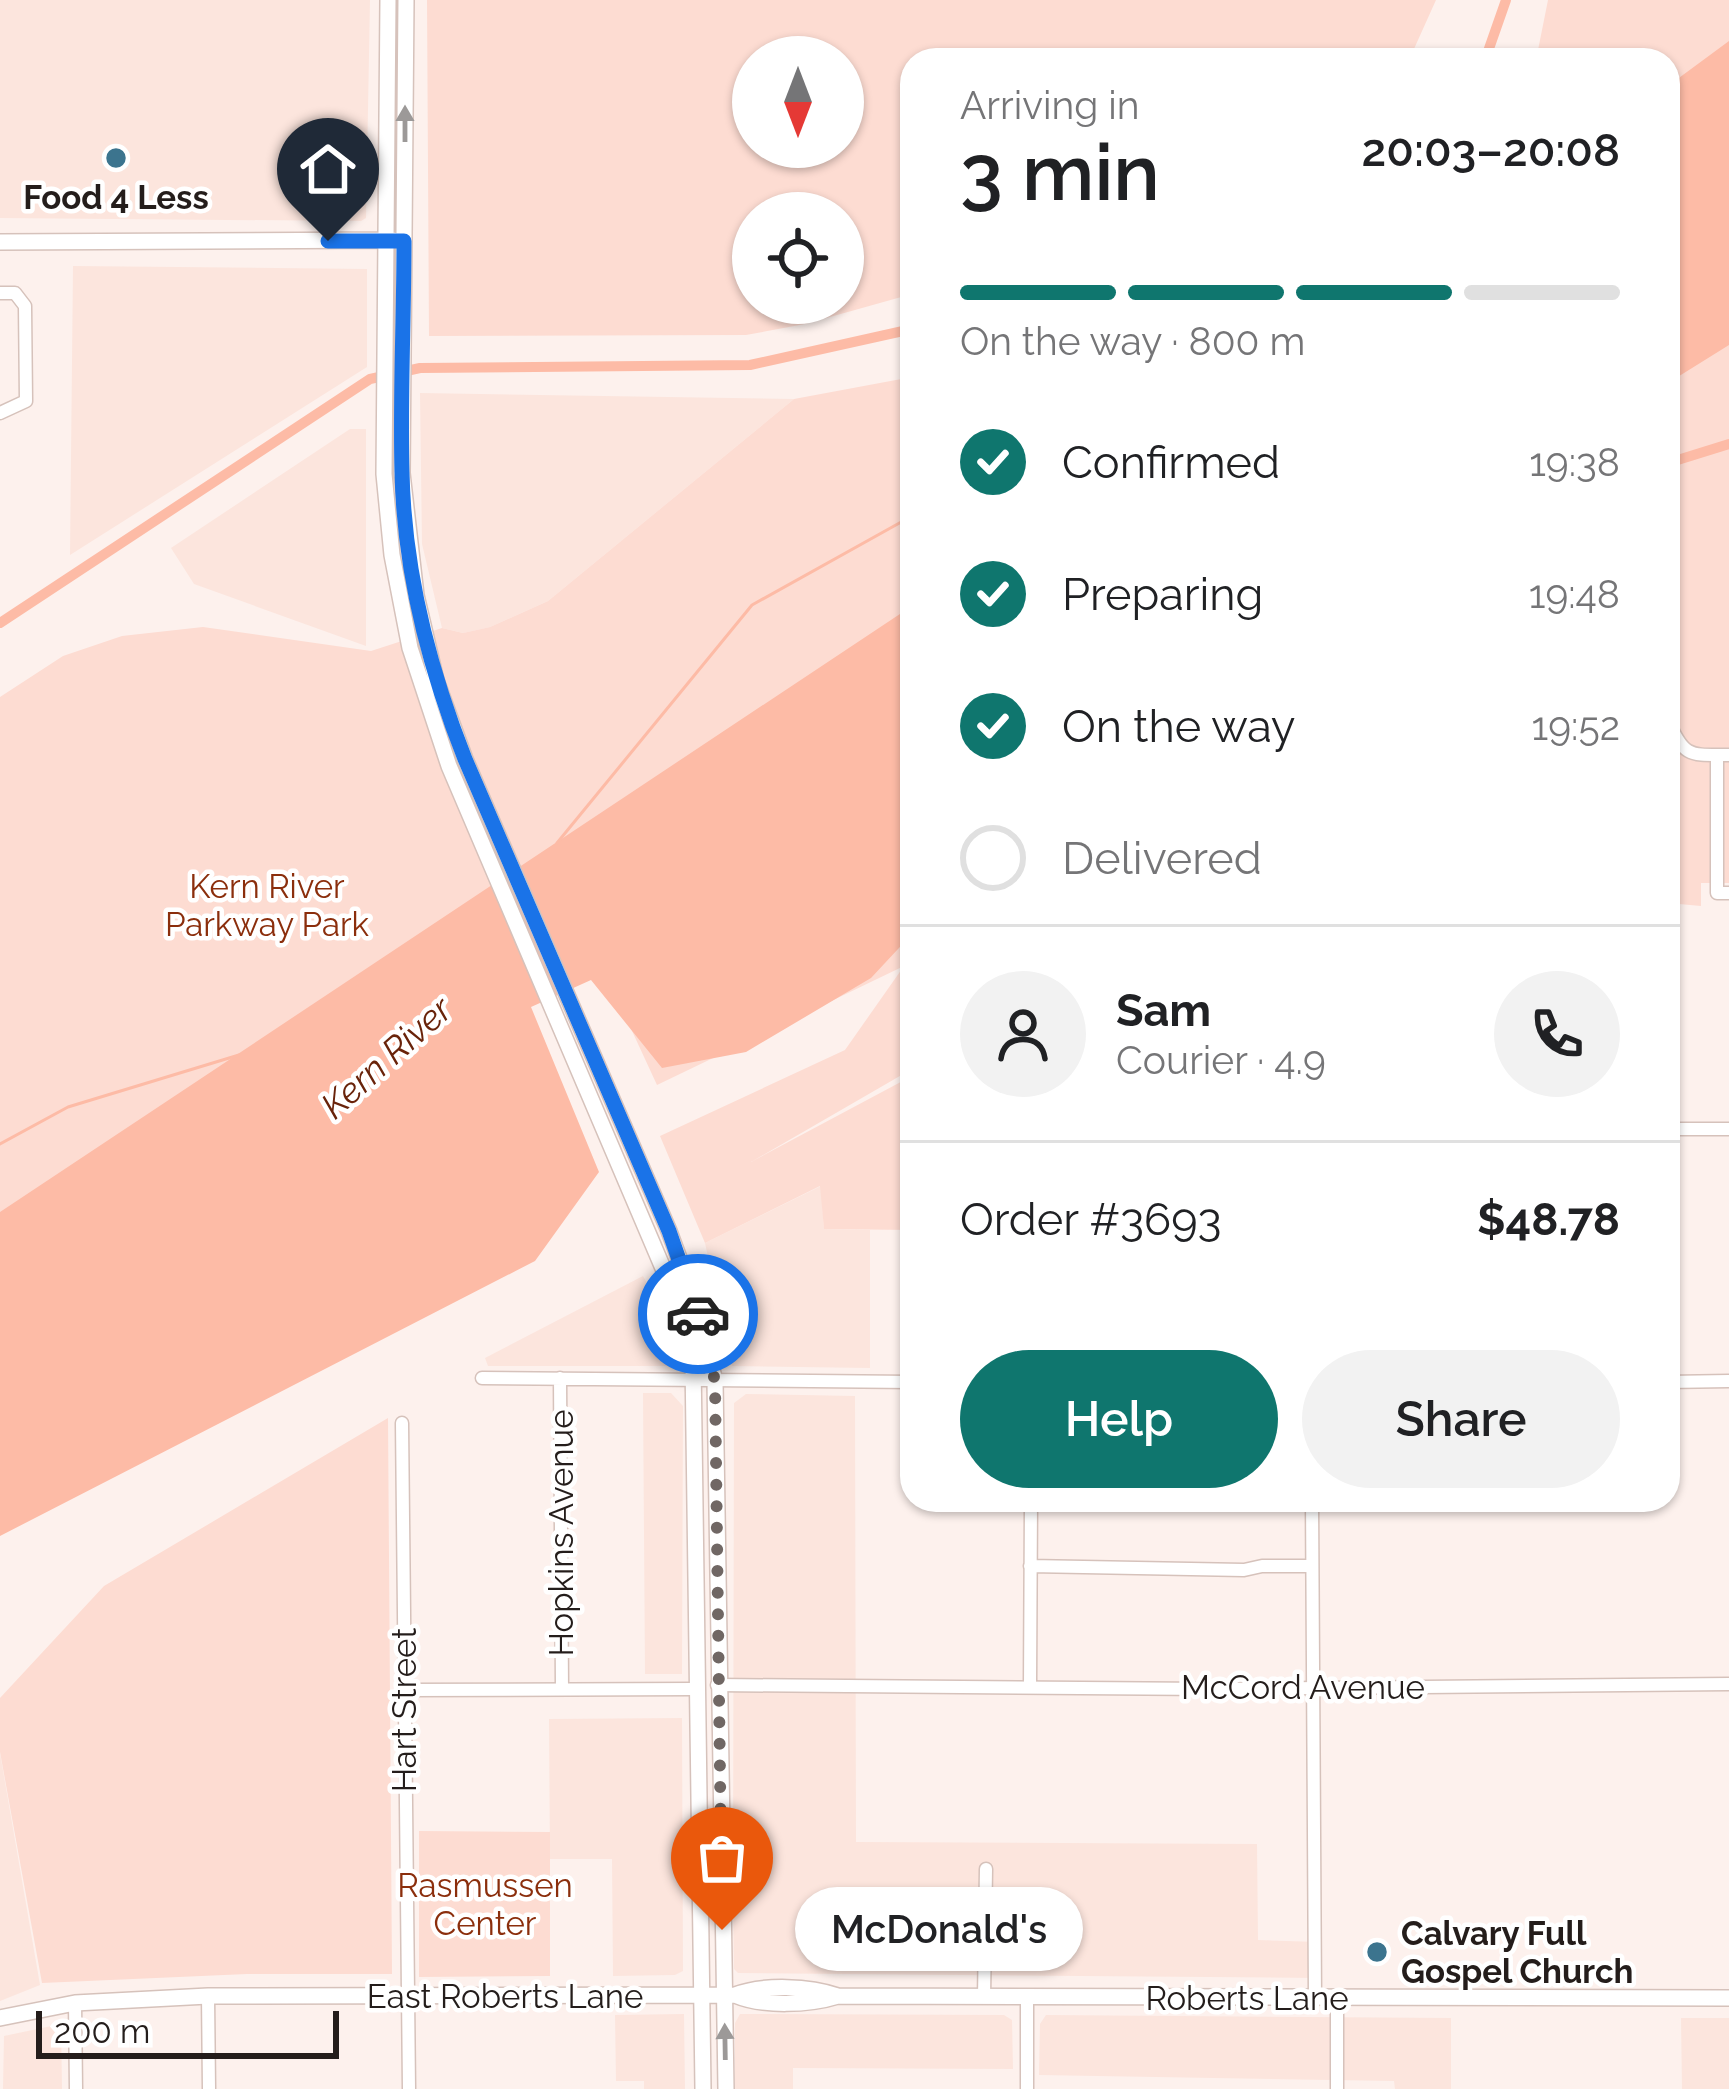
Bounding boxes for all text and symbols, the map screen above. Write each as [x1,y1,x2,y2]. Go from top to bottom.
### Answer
north arrow [732,36,864,168]
map controls [732,36,864,324]
text: Arriving in [960,82,1140,128]
one-way arrow [395,104,415,142]
pin [277,118,379,241]
text: 20:03–20:08 [1362,124,1620,177]
text: 3 min [960,127,1160,218]
icon: home [295,136,361,202]
marker: Food 4 Less [103,145,129,171]
place label: Food 4 Less [23,178,209,217]
button: locate [732,192,864,324]
text: On the way · 800 m [960,318,1305,364]
icon: check [960,429,1026,495]
text: Confirmed [1062,436,1280,489]
text: 19:38 [1529,439,1620,485]
icon: check [960,561,1026,627]
text: Preparing [1062,568,1263,621]
text: 19:48 [1529,571,1620,617]
icon: check [960,693,1026,759]
text: On the way [1062,700,1296,753]
text: 19:52 [1532,703,1620,749]
text: Delivered [1062,832,1262,885]
park label: Kern River Parkway Park [165,867,370,944]
button: person [960,971,1086,1097]
button: phone [1494,971,1620,1097]
text: Sam [1116,984,1211,1037]
water label: Kern River [312,987,461,1126]
text: Courier · 4.9 [1116,1037,1326,1083]
text: Order #3693 [960,1193,1222,1246]
text: $48.78 [1477,1193,1620,1246]
courier [638,1254,758,1374]
icon: car [665,1281,731,1347]
button: Help [960,1350,1278,1488]
button: Share [1302,1350,1620,1488]
street label: Hopkins Avenue [542,1409,581,1657]
street label: Hart Street [385,1628,424,1792]
street label: McCord Avenue [1181,1668,1425,1707]
pin [671,1807,773,1930]
icon: bag [689,1825,755,1891]
park label: Rasmussen Center [397,1866,573,1943]
callout: McDonald's [794,1888,1082,1972]
text: McDonald's [831,1906,1047,1952]
place label: Calvary Full Gospel Church [1401,1914,1633,1991]
marker: Calvary Full Gospel Church [1364,1939,1390,1965]
street label: East Roberts Lane [367,1977,643,2016]
street label: Roberts Lane [1145,1979,1349,2018]
scale bar [36,2005,339,2058]
text: 200 m [54,2012,150,2051]
one-way arrow [715,2022,734,2060]

